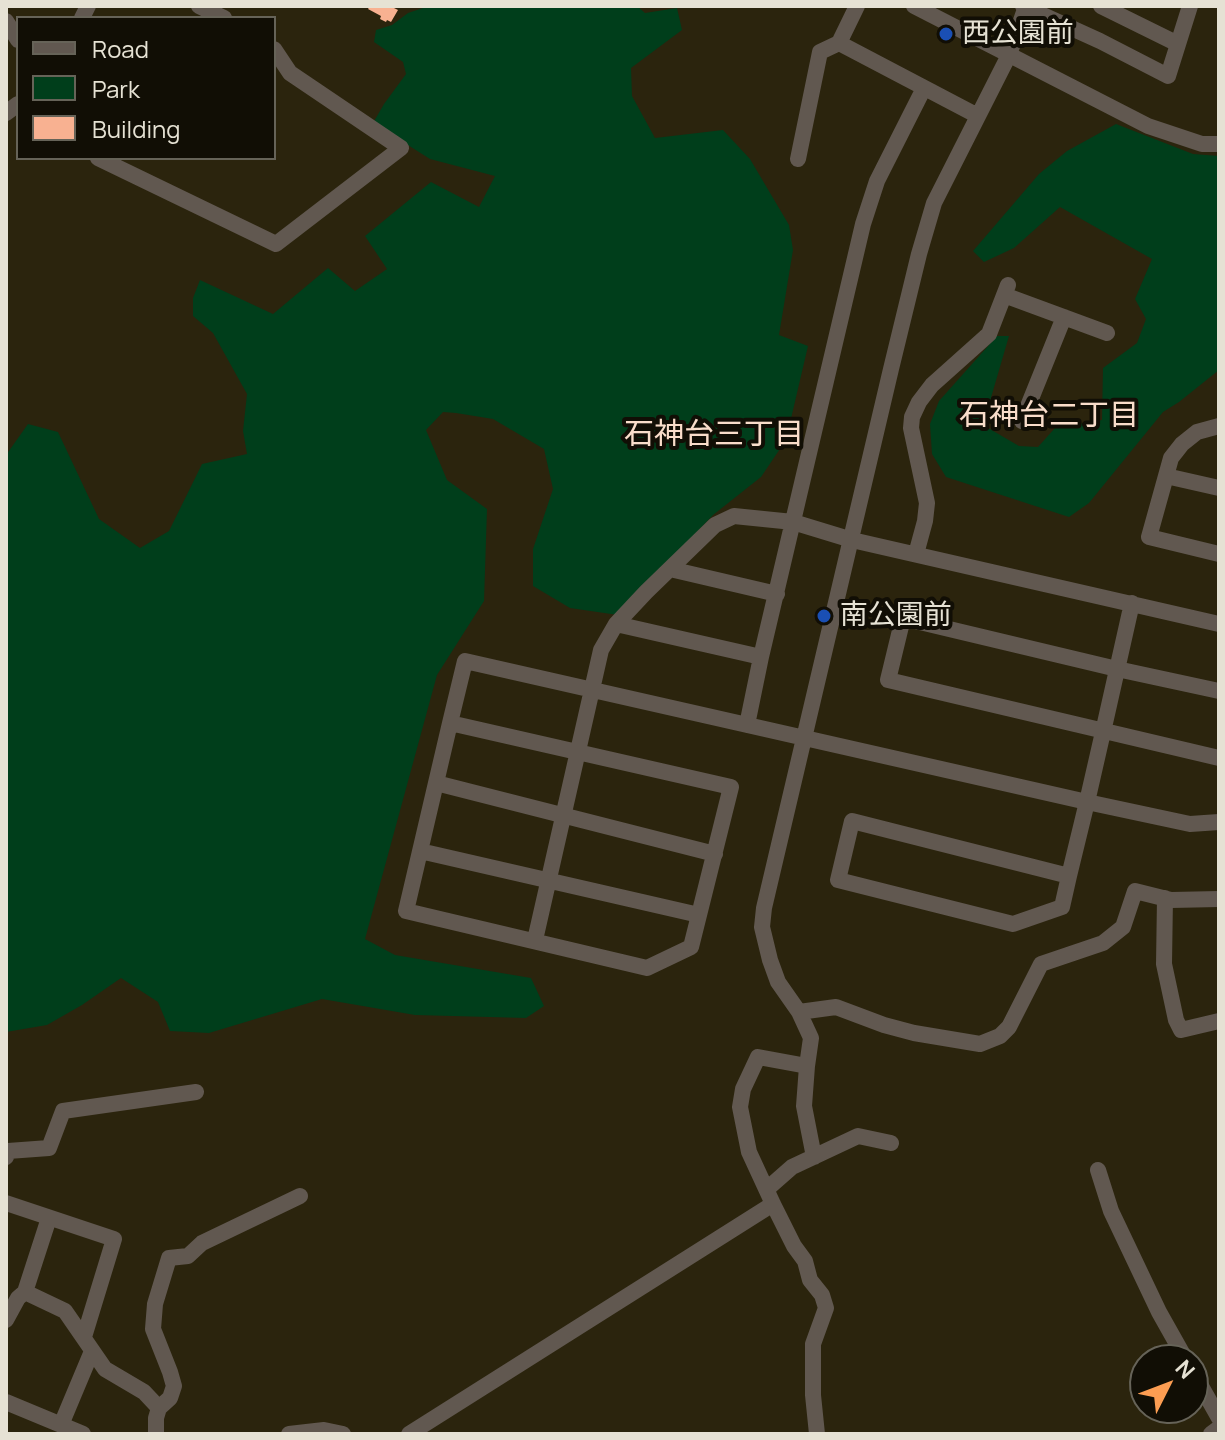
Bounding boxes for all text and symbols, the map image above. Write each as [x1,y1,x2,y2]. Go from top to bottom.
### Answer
legend [16,16,276,160]
place label: 西公園前 [962,17,1074,51]
marker: 西公園前 [937,25,955,43]
text: Road [92,32,149,65]
text: Park [92,72,140,105]
text: Building [92,112,180,145]
district label: 石神台二丁目 [959,399,1139,435]
district label: 石神台三丁目 [624,418,804,454]
place label: 南公園前 [840,599,952,633]
marker: 南公園前 [815,607,833,625]
north arrow [1129,1344,1209,1424]
text: N [1169,1353,1202,1385]

